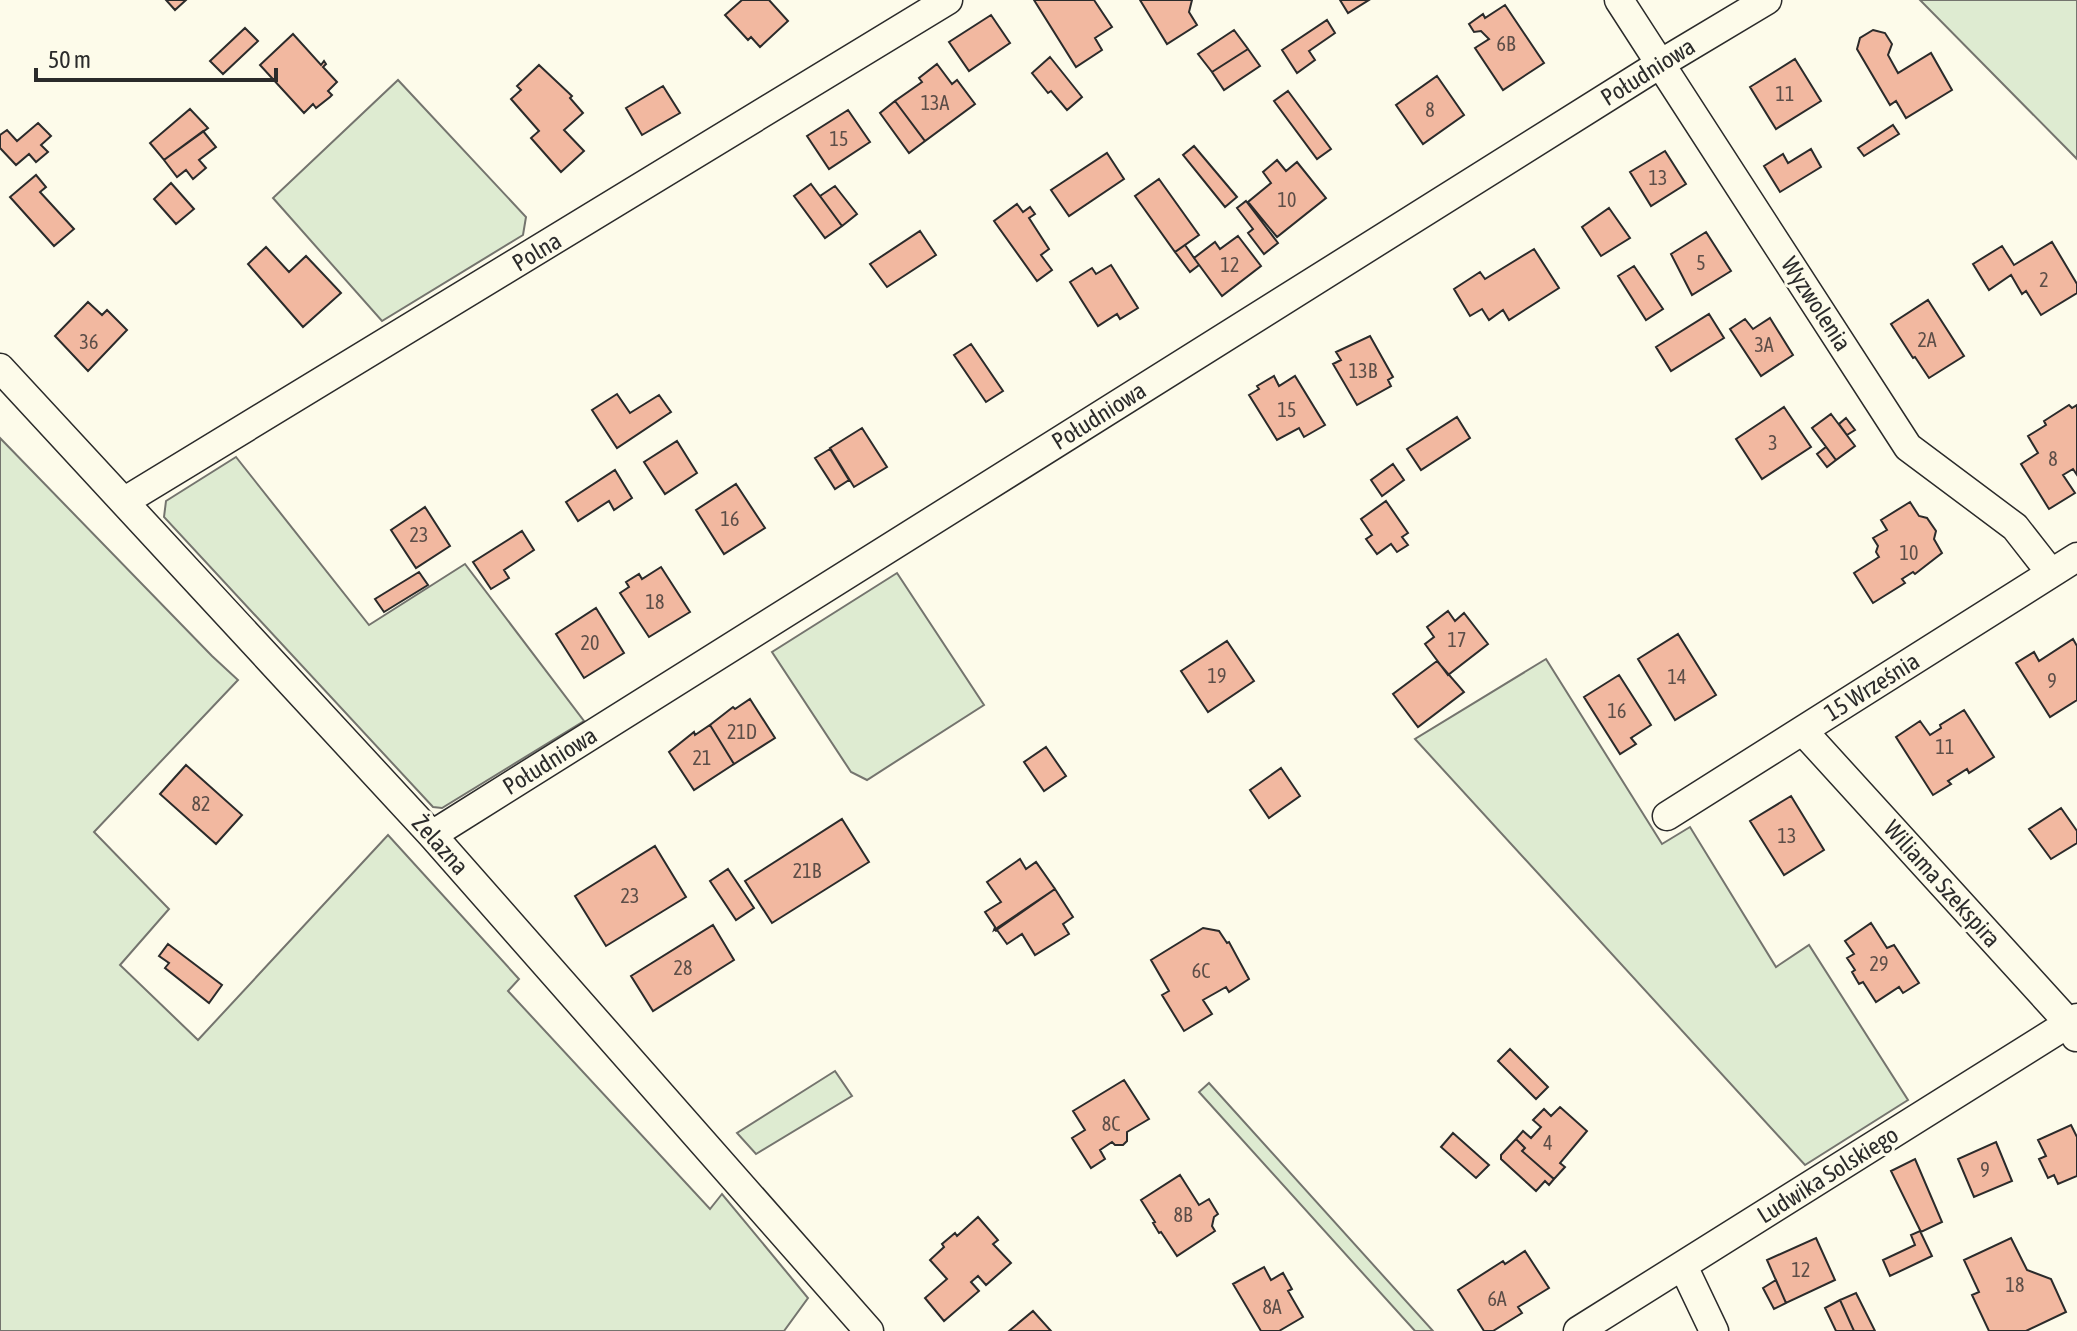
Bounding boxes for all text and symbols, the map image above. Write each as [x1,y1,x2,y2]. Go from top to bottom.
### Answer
scale bar [36,32,276,82]
house number: 6B [1497,32,1516,55]
street label: Południowa [1596,32,1700,111]
text: 50 m [48,46,91,73]
house number: 11 [1776,82,1794,105]
house number: 13A [921,91,949,114]
house number: 8 [1425,98,1435,121]
house number: 15 [830,127,848,150]
house number: 13 [1649,166,1667,189]
house number: 10 [1278,188,1296,211]
street label: Polna [508,227,566,277]
house number: 5 [1696,251,1706,274]
street label: Wyzwolenia [1776,252,1857,356]
house number: 12 [1221,253,1239,276]
house number: 2 [2039,268,2049,291]
house number: 2A [1917,328,1937,351]
house number: 36 [80,330,98,353]
house number: 3A [1754,333,1774,356]
house number: 13B [1349,359,1378,382]
street label: Południowa [1047,376,1151,455]
house number: 15 [1278,398,1296,421]
house number: 3 [1768,431,1778,454]
house number: 8 [2048,447,2058,470]
house number: 16 [721,507,739,530]
house number: 23 [410,523,428,546]
house number: 10 [1900,541,1918,564]
house number: 18 [646,590,664,613]
house number: 17 [1448,628,1466,651]
house number: 20 [581,631,599,654]
street label: 15 Września [1819,647,1924,726]
house number: 19 [1208,664,1226,687]
house number: 14 [1668,665,1686,688]
house number: 9 [2047,669,2057,692]
house number: 16 [1608,699,1626,722]
house number: 21D [727,720,757,743]
street label: Południowa [498,721,602,800]
house number: 11 [1936,735,1954,758]
house number: 21 [693,746,711,769]
house number: 82 [192,792,210,815]
street label: Żelazna [407,809,474,880]
street label: Wiliama Szekspira [1879,815,2006,952]
house number: 13 [1778,824,1796,847]
house number: 21B [793,859,822,882]
house number: 23 [621,884,639,907]
house number: 29 [1870,952,1888,975]
house number: 28 [674,956,692,979]
house number: 6C [1192,959,1210,982]
house number: 8C [1102,1112,1120,1135]
street label: Ludwika Solskiego [1752,1121,1903,1229]
house number: 4 [1543,1131,1553,1154]
house number: 9 [1980,1158,1990,1181]
house number: 8B [1174,1203,1193,1226]
house number: 12 [1792,1258,1810,1281]
house number: 18 [2006,1273,2024,1296]
house number: 6A [1487,1287,1507,1310]
house number: 8A [1262,1295,1282,1318]

